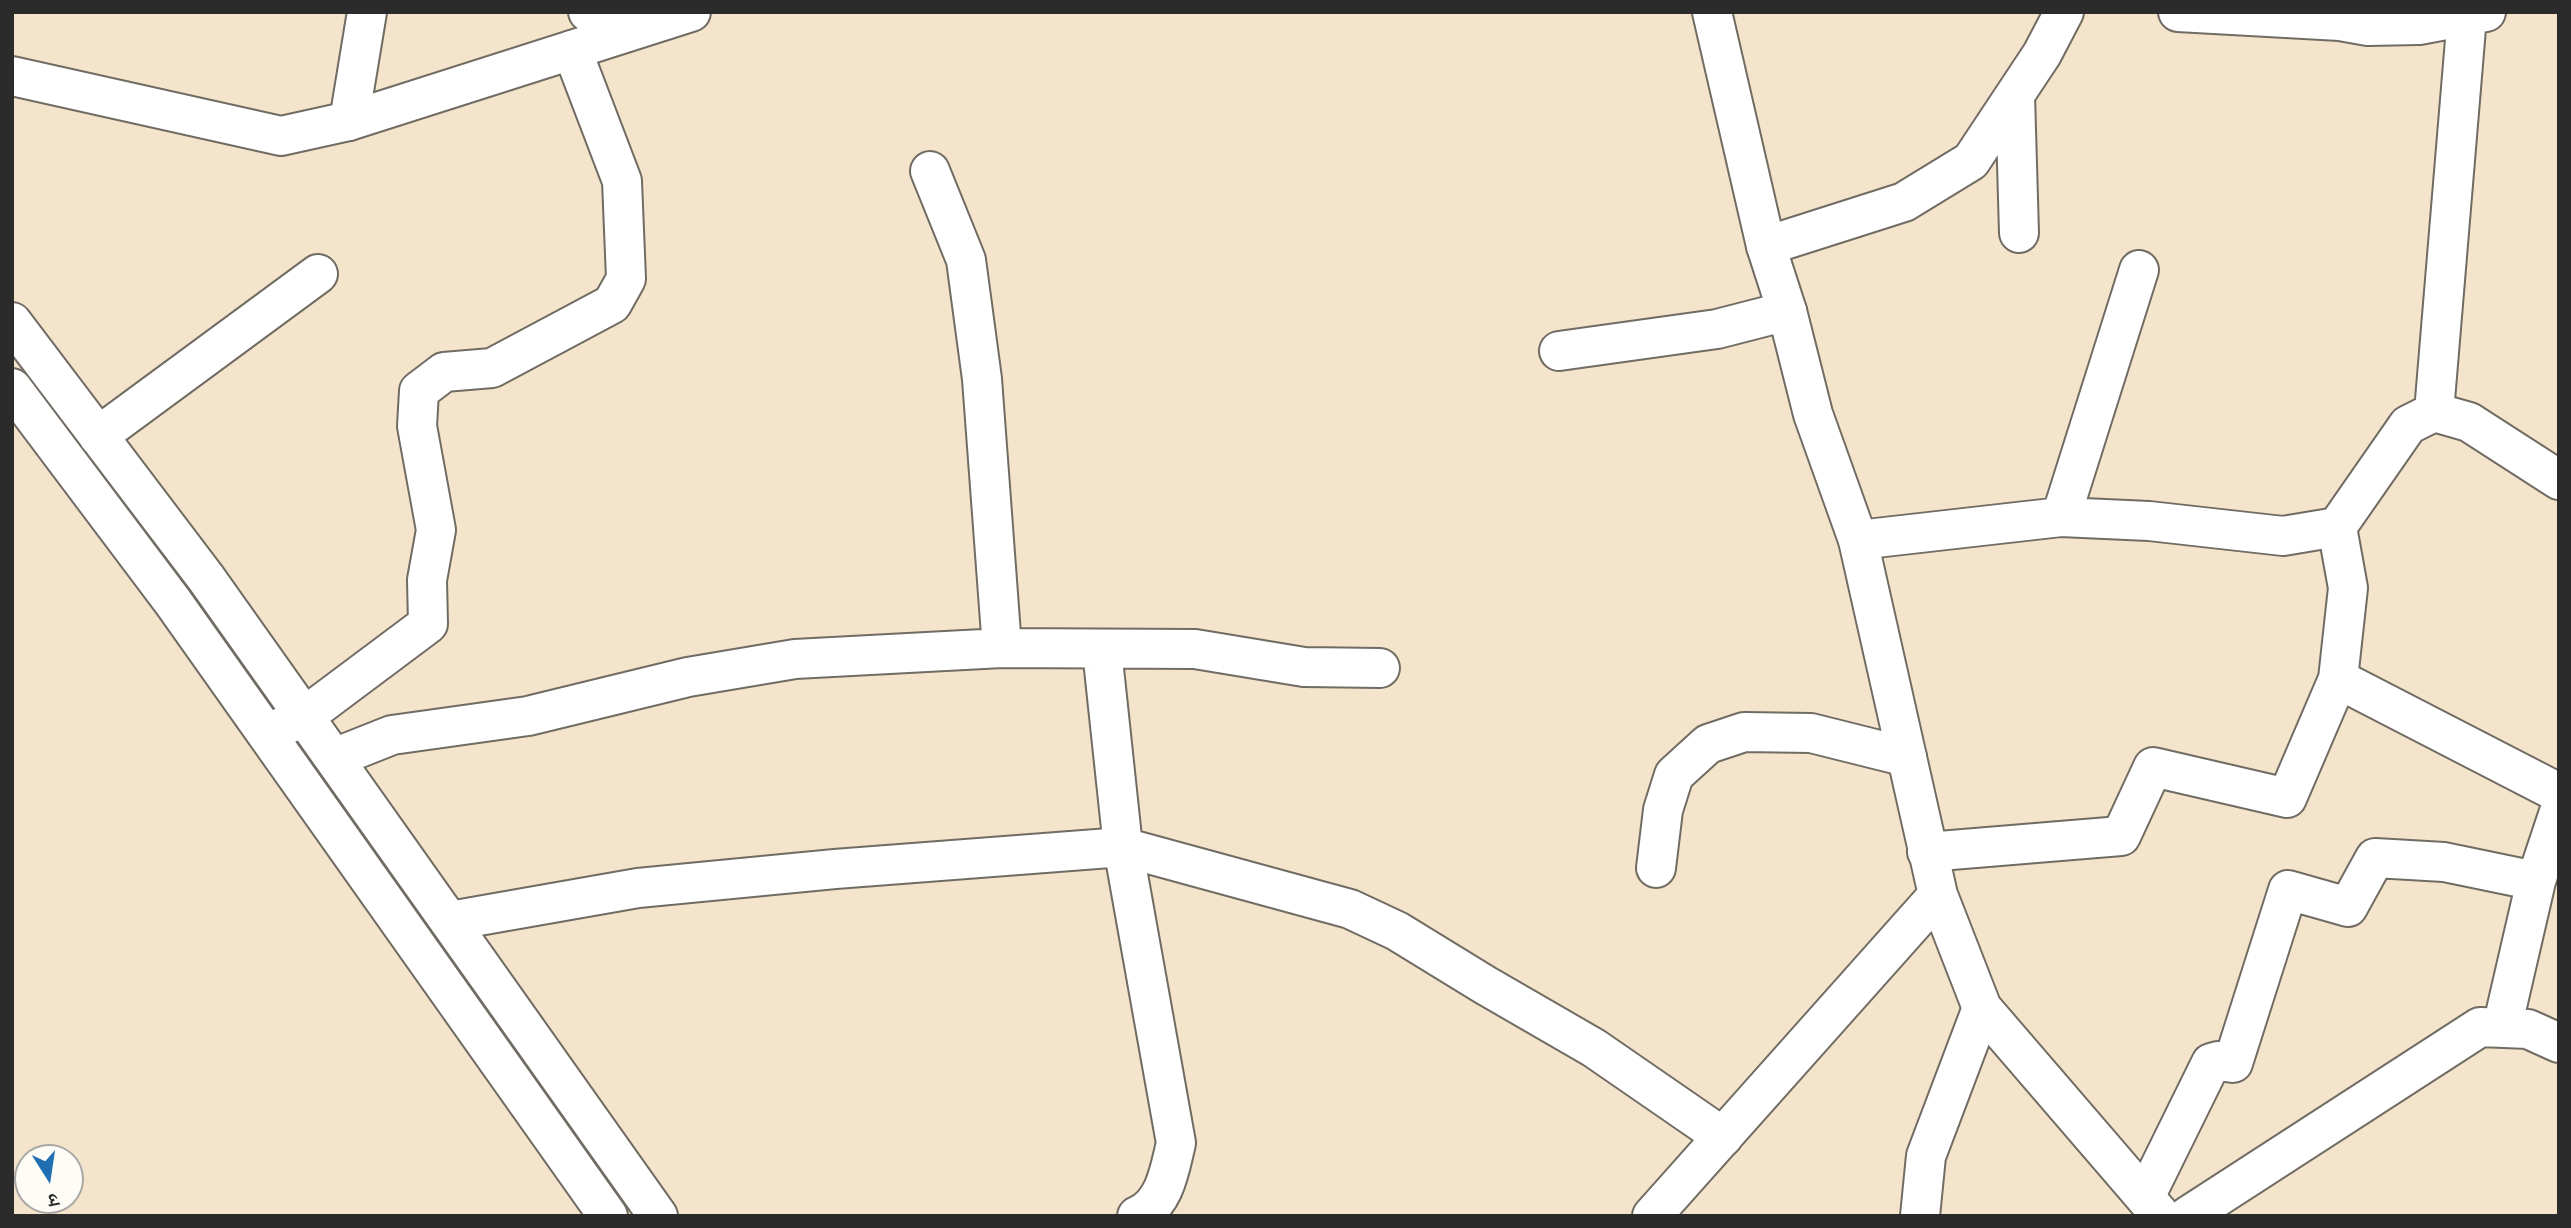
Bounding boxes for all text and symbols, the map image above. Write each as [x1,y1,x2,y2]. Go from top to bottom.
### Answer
north arrow [14,1144,84,1214]
text: उ [46,1184,61,1212]

